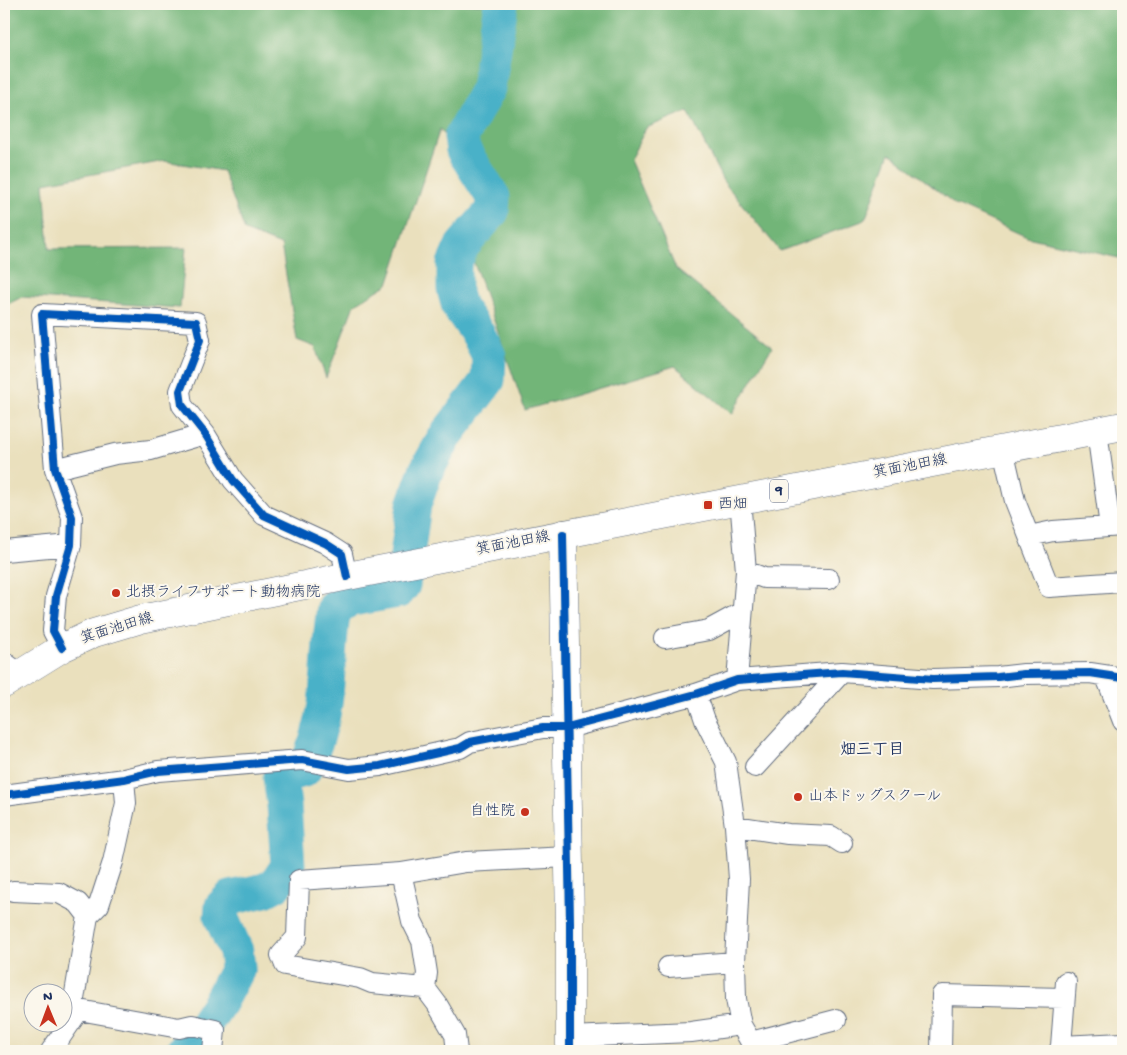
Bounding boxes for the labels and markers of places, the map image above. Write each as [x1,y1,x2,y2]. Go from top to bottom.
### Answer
place label: 西畑 [718,496,748,514]
marker: 西畑 [702,499,714,511]
place label: 北摂ライフサポート動物病院 [126,583,320,602]
marker: 北摂ライフサポート動物病院 [110,587,122,599]
place label: 山本ドッグスクール [808,787,941,806]
marker: 山本ドッグスクール [792,791,804,803]
place label: 自性院 [470,803,515,821]
marker: 自性院 [519,806,531,818]

